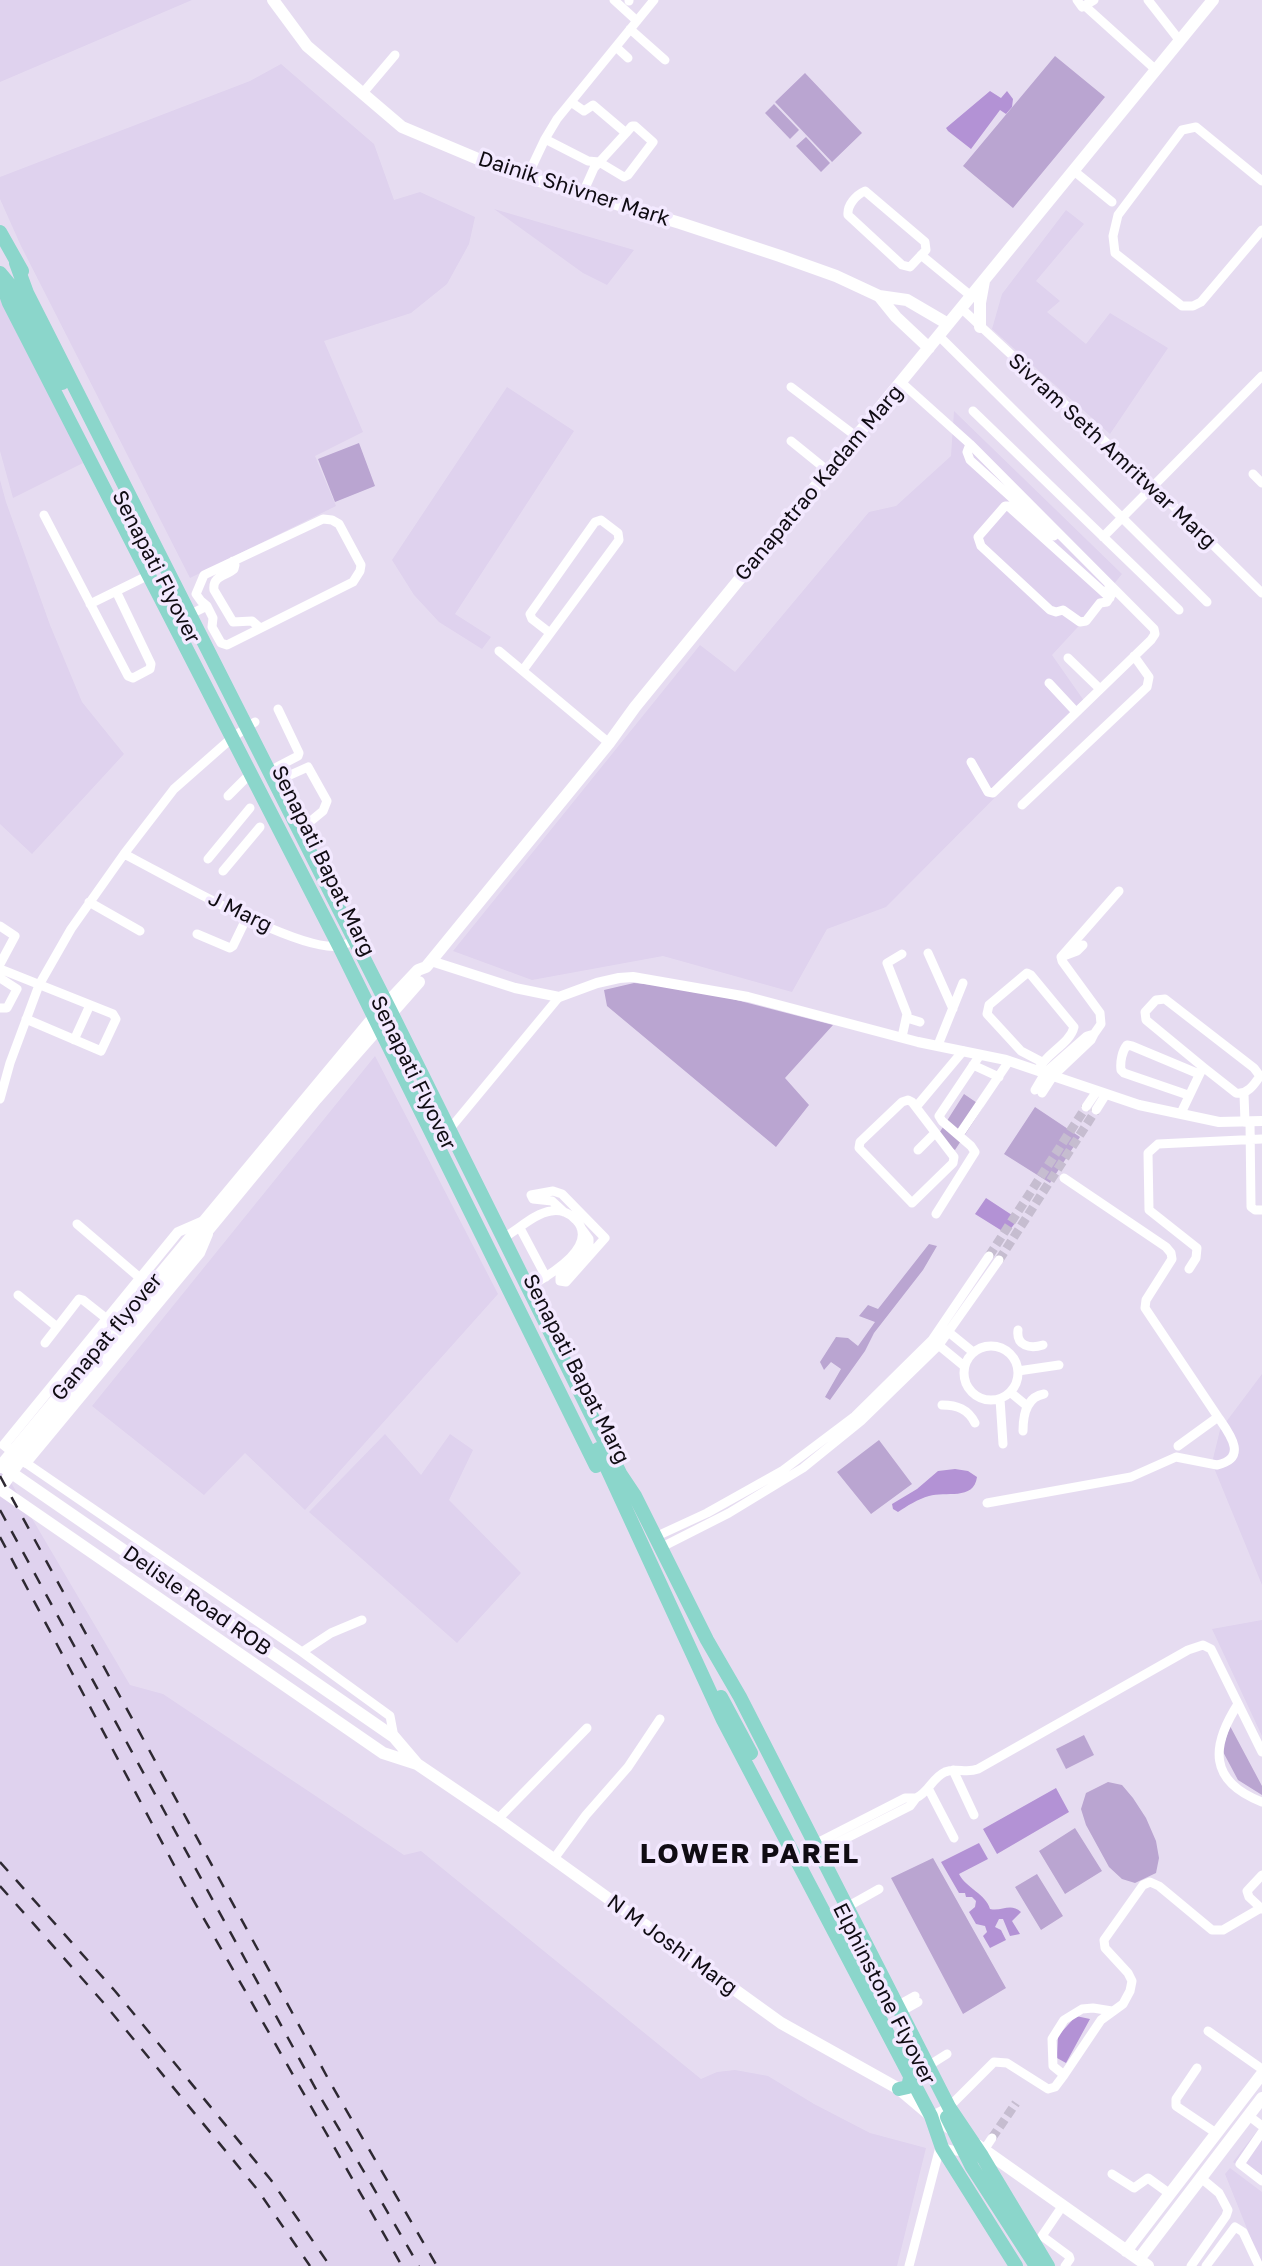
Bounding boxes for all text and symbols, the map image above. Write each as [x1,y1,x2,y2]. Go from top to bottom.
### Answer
street label: Dainik Shivner Mark [475,146,673,232]
street label: Sivram Seth Amritwar Marg [1003,348,1221,554]
street label: Ganapatrao Kadam Marg [730,380,908,586]
street label: Senapati Flyover [107,486,205,648]
street label: Senapati Bapat Marg [266,761,380,961]
street label: J Marg [204,886,276,938]
street label: Senapati Flyover [365,992,461,1154]
street label: Ganapat flyover [46,1268,168,1406]
street label: Senapati Bapat Marg [517,1270,635,1468]
street label: Delisle Road ROB [118,1541,276,1661]
district label: LOWER PAREL [641,1837,859,1871]
street label: N M Joshi Marg [602,1889,742,2001]
street label: Elphinstone Flyover [827,1899,941,2089]

